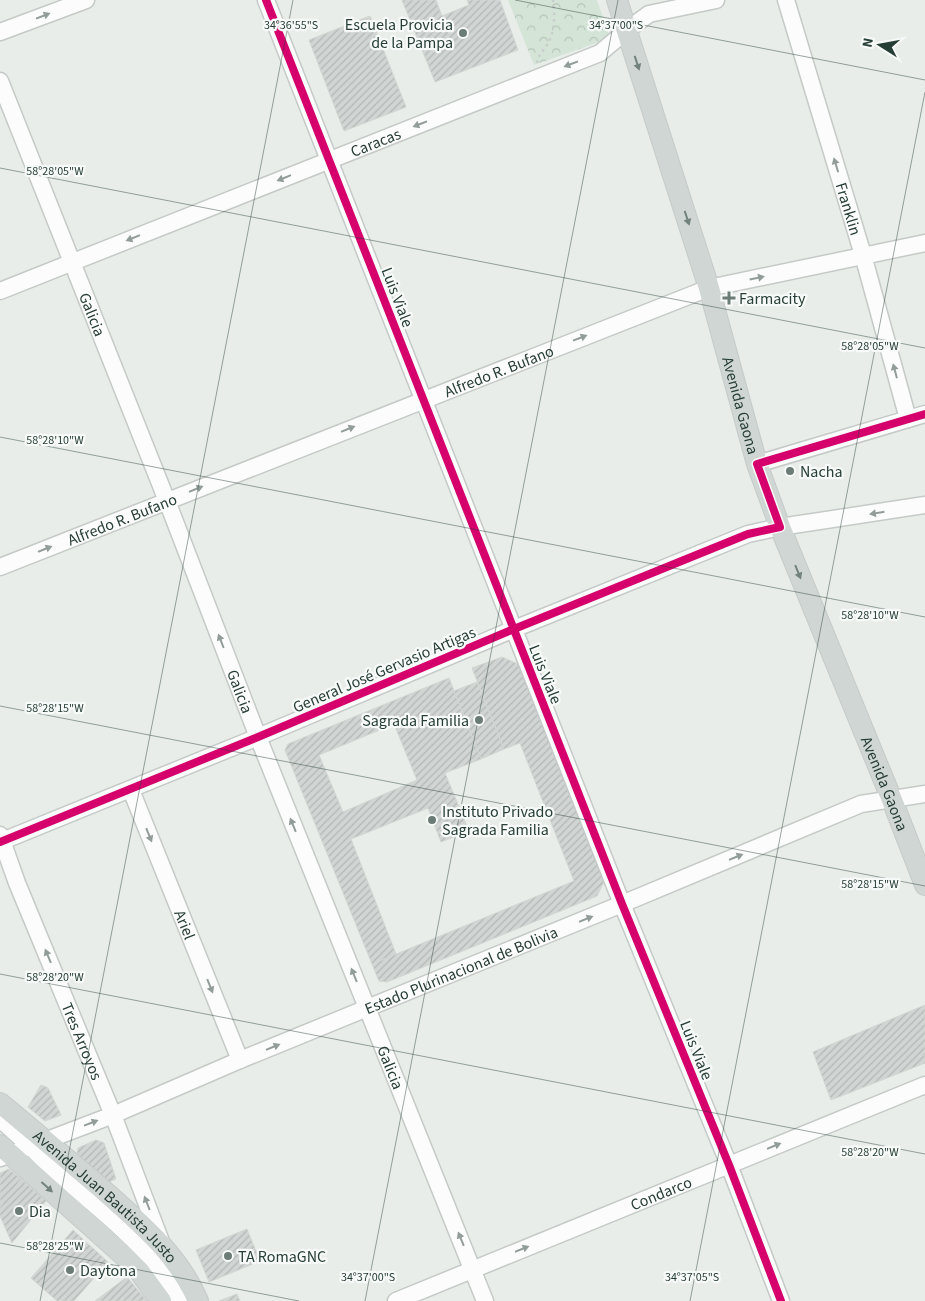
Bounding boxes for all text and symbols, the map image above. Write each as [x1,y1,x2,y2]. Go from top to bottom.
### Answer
one-way arrow [36,12,51,20]
place label: Escuela Provicia de la Pampa [345,14,453,54]
text: 34°36'55"S [264,17,318,34]
text: 34°37'00"S [589,17,643,34]
north arrow [855,20,905,70]
marker: Escuela Provicia de la Pampa [457,27,469,39]
text: N [858,36,879,49]
one-way arrow [634,56,642,71]
one-way arrow [564,61,578,69]
one-way arrow [412,120,427,128]
street label: Caracas [347,123,405,163]
one-way arrow [832,157,840,172]
text: 58°28'05"W [26,163,84,180]
one-way arrow [277,174,291,182]
street label: Franklin [830,180,866,238]
one-way arrow [683,211,691,226]
one-way arrow [126,235,140,243]
street label: Luis Viale [376,264,419,330]
one-way arrow [749,274,764,282]
place label: Farmacity [739,288,806,310]
street label: Galicia [73,289,110,340]
marker: Farmacity [723,292,735,304]
one-way arrow [573,334,588,341]
text: 58°28'05"W [841,338,899,355]
street label: Alfredo R. Bufano [441,340,557,403]
street label: Avenida Gaona [716,354,764,457]
one-way arrow [891,364,899,379]
one-way arrow [340,425,355,432]
text: 58°28'10"W [26,432,84,449]
place label: Nacha [800,461,842,483]
marker: Nacha [784,465,796,477]
one-way arrow [189,485,204,492]
street label: Alfredo R. Bufano [64,488,180,551]
one-way arrow [868,509,884,517]
one-way arrow [38,544,52,552]
one-way arrow [795,565,803,579]
text: 58°28'10"W [841,607,899,624]
street label: General José Gervasio Artigas [290,621,480,718]
one-way arrow [217,633,225,648]
street label: Luis Viale [523,641,567,707]
street label: Galicia [221,667,258,717]
text: 58°28'15"W [26,700,84,717]
place label: Sagrada Familia [362,710,469,732]
marker: Sagrada Familia [473,714,485,726]
street label: Avenida Gaona [855,733,913,834]
place label: Instituto Privado Sagrada Familia [442,801,553,841]
marker: Instituto Privado Sagrada Familia [426,814,438,826]
one-way arrow [289,817,296,832]
one-way arrow [145,828,153,843]
one-way arrow [729,853,743,861]
text: 58°28'15"W [841,876,899,893]
street label: Ariel [168,907,200,943]
one-way arrow [579,915,594,923]
street label: Estado Plurinacional de Bolivia [362,921,561,1020]
one-way arrow [43,949,51,963]
one-way arrow [349,968,357,982]
text: 58°28'20"W [26,969,84,986]
one-way arrow [206,978,214,993]
street label: Tres Arroyos [56,999,107,1084]
street label: Luis Viale [674,1017,718,1083]
one-way arrow [266,1042,281,1050]
street label: Galicia [371,1043,409,1093]
one-way arrow [84,1119,99,1126]
street label: Avenida Juan Bautista Justo [28,1125,182,1268]
one-way arrow [767,1142,782,1150]
text: 58°28'20"W [841,1144,899,1161]
street label: Condarco [627,1171,695,1216]
one-way arrow [41,1181,53,1193]
one-way arrow [143,1195,151,1210]
place label: Dia [29,1201,51,1223]
marker: Dia [13,1205,25,1217]
one-way arrow [456,1232,464,1247]
text: 58°28'25"W [26,1238,84,1255]
one-way arrow [515,1245,529,1253]
place label: TA RomaGNC [238,1246,326,1268]
marker: TA RomaGNC [222,1250,234,1262]
place label: Daytona [80,1260,136,1282]
marker: Daytona [64,1264,76,1276]
text: 34°37'00"S [341,1269,395,1286]
text: 34°37'05"S [665,1269,719,1286]

